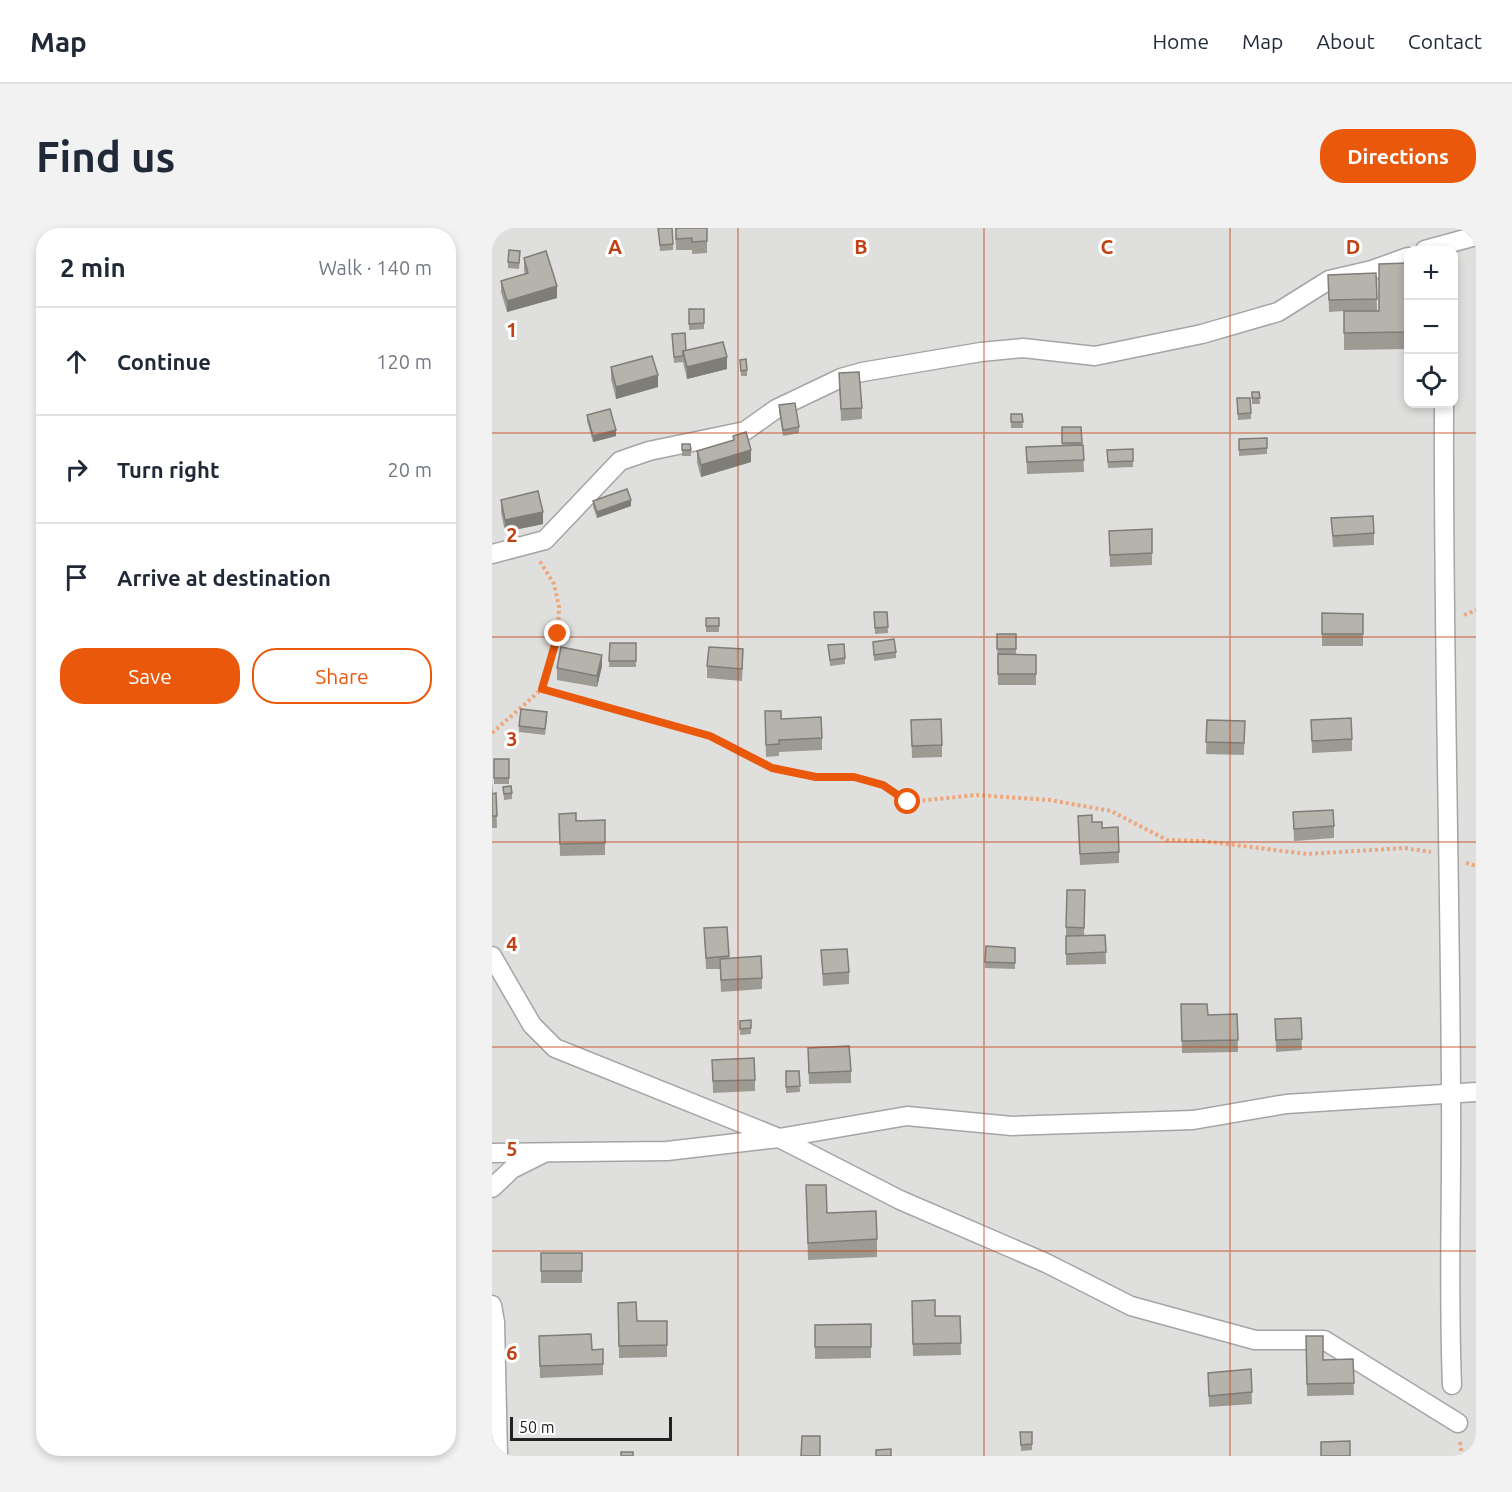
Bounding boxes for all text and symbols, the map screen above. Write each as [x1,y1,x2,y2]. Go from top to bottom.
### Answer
text: Map [30,26,87,57]
text: Home [1152,29,1209,53]
text: Map [1242,29,1283,53]
text: About [1316,29,1375,53]
text: Contact [1408,29,1482,53]
button: Directions [1320,129,1476,183]
text: Find us [36,133,175,180]
text: A [608,235,622,258]
text: B [854,235,868,258]
text: C [1101,235,1114,258]
text: D [1346,235,1360,258]
map controls [1404,246,1458,408]
button: + [1404,246,1458,300]
text: 2 min [60,253,126,282]
text: Walk · 140 m [319,256,432,279]
button: − [1404,300,1458,354]
text: 1 [506,318,518,341]
icon: ahead [60,345,93,378]
text: Continue [117,349,211,374]
text: 120 m [376,350,432,373]
button: locate [1404,354,1458,408]
icon: right [60,453,93,486]
text: Turn right [117,457,219,482]
text: 20 m [388,458,432,481]
text: 2 [506,523,518,546]
icon: arrive [60,561,93,594]
text: Arrive at destination [117,565,331,590]
route end [544,620,570,646]
button: Save [60,648,240,704]
button: Share [252,648,432,704]
text: 3 [506,727,518,750]
route start [894,788,920,814]
text: 4 [506,932,518,955]
text: 5 [506,1137,518,1160]
text: 6 [506,1341,518,1364]
scale bar [510,1414,672,1442]
text: 50 m [519,1418,555,1436]

